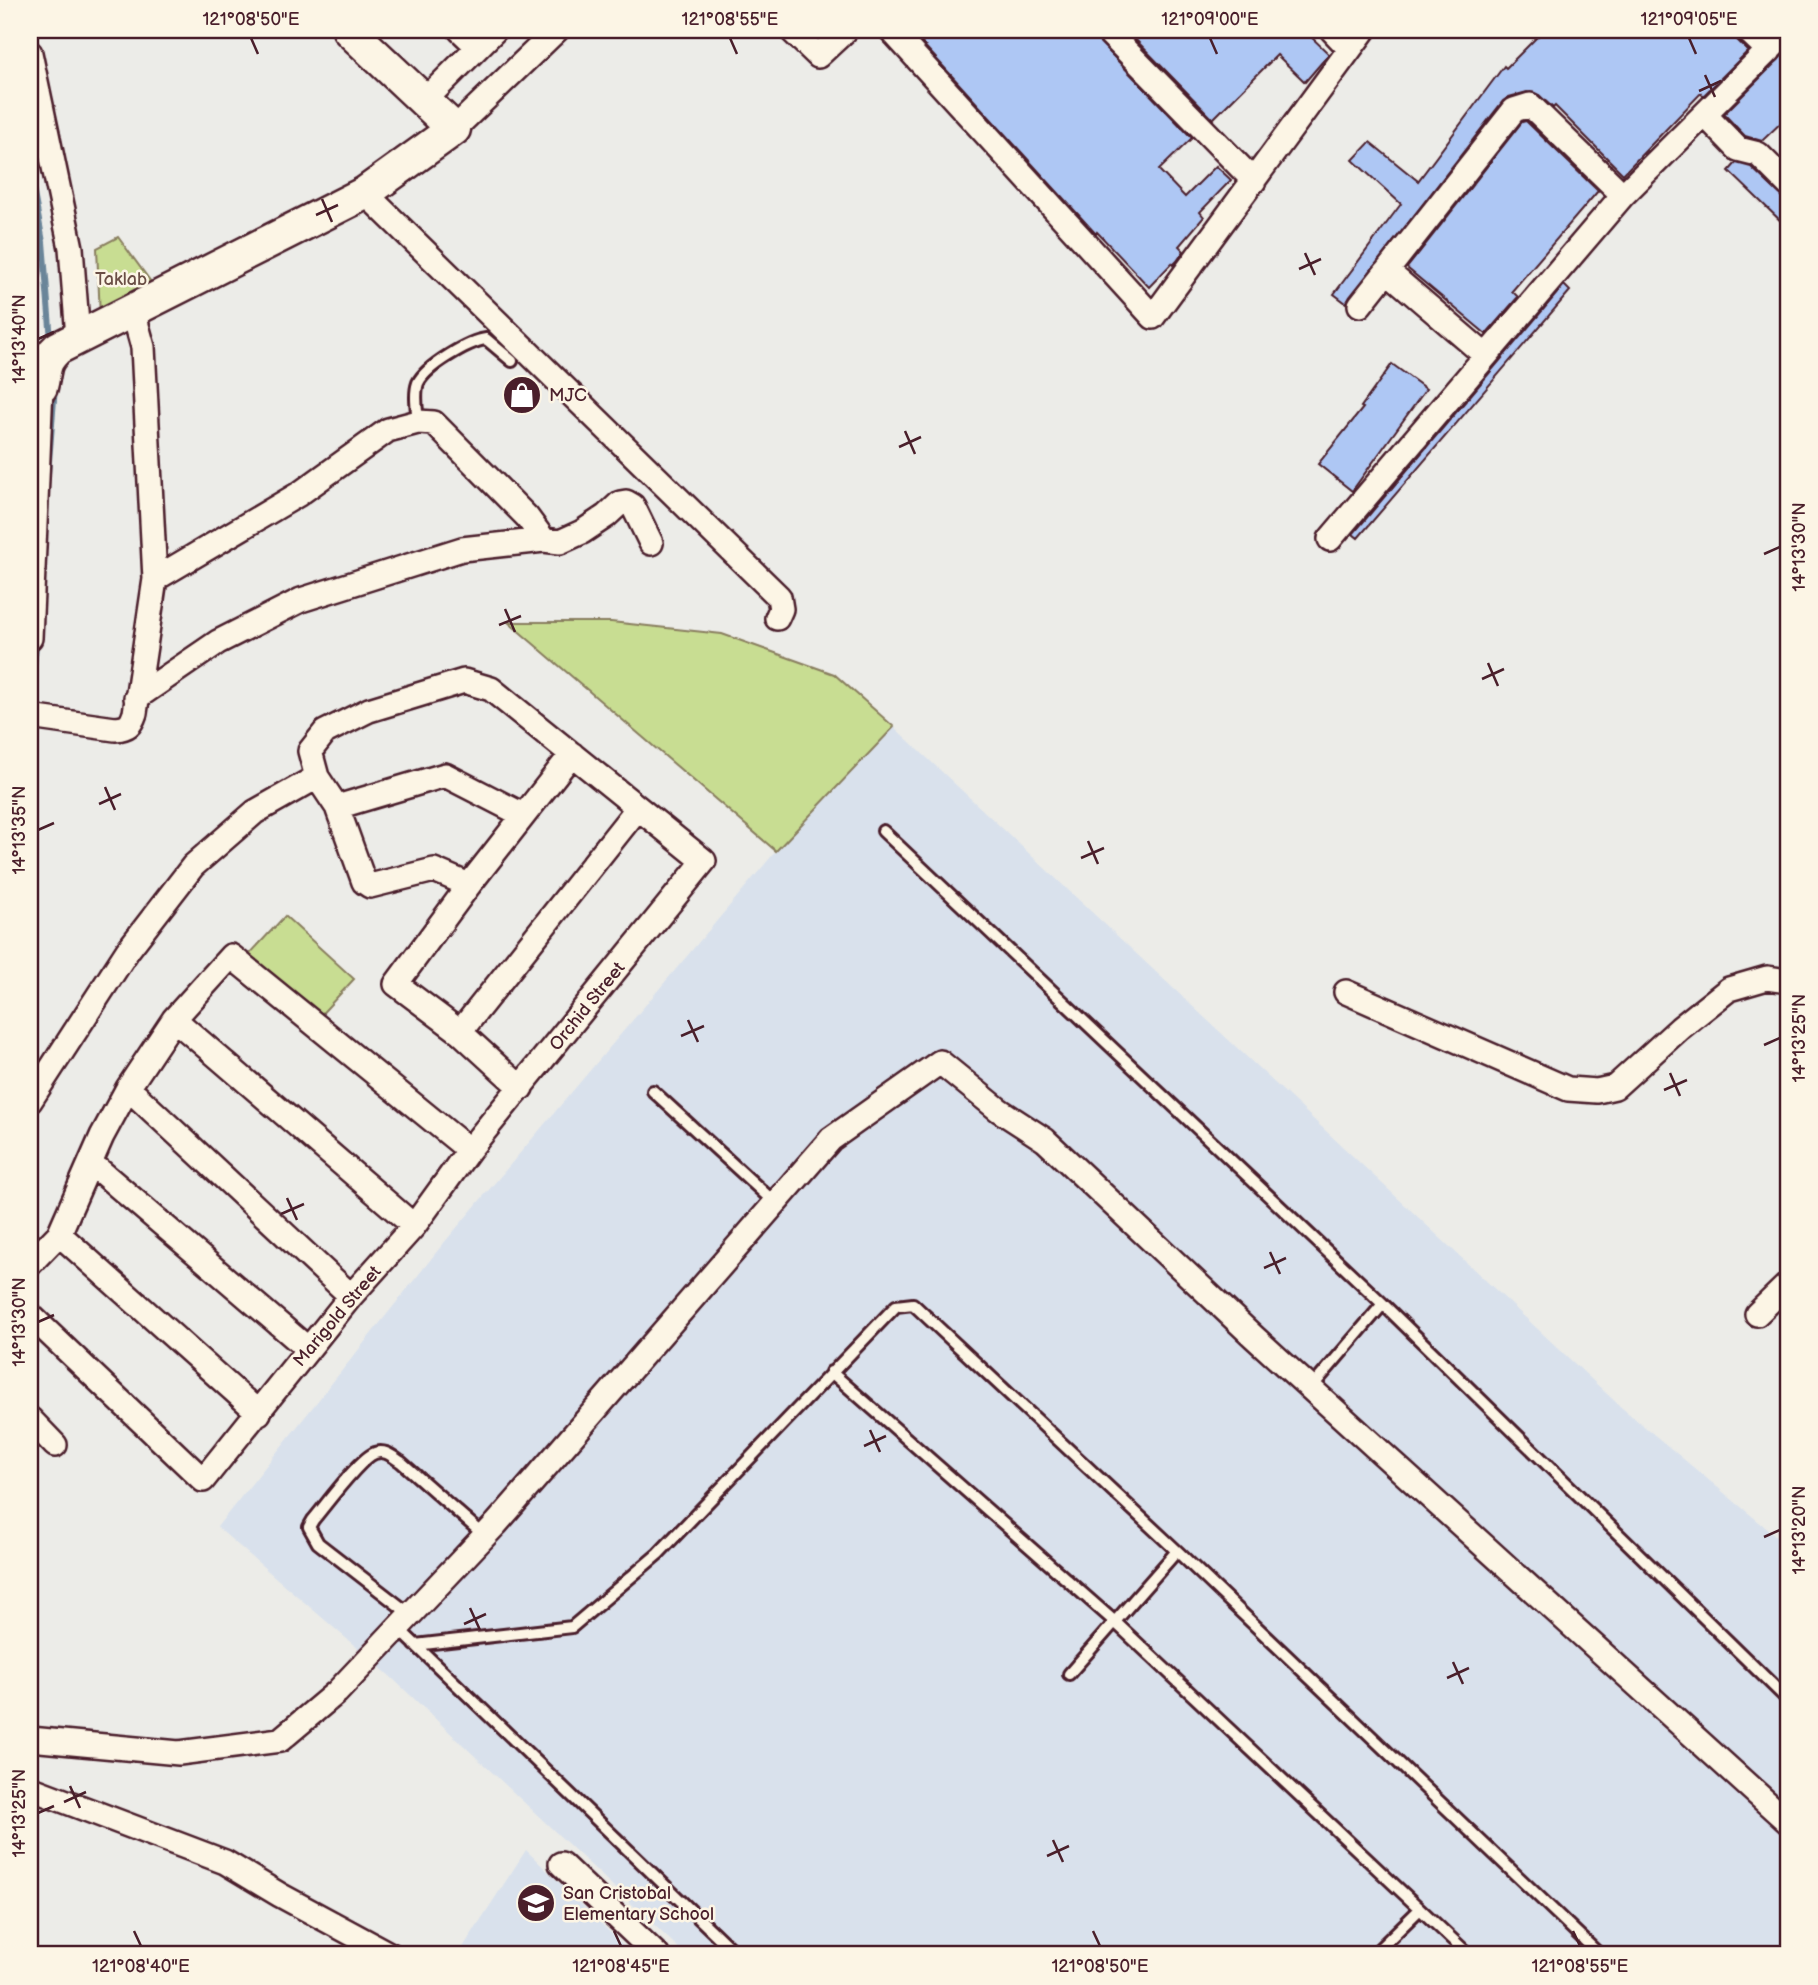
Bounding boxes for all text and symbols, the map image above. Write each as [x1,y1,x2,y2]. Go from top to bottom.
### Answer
text: 121°08'50"E [202,9,300,30]
text: 121°08'55"E [682,9,779,30]
text: 121°09'00"E [1161,9,1259,30]
text: 121°09'05"E [1640,9,1738,30]
park label: Taklab [95,269,147,290]
text: 14°13'40"N [9,294,30,384]
shop icon: MJC [501,374,543,416]
place label: MJC [549,385,587,406]
text: 14°13'30"N [1789,502,1810,592]
text: 14°13'35"N [9,785,30,875]
street label: Orchid Street [545,957,630,1055]
text: 14°13'25"N [1789,994,1810,1082]
street label: Marigold Street [289,1261,386,1371]
text: 14°13'30"N [9,1277,30,1367]
text: 14°13'20"N [1789,1485,1810,1575]
text: 14°13'25"N [9,1769,30,1857]
school or university icon: San Cristobal Elementary School [515,1882,557,1924]
place label: San Cristobal Elementary School [563,1883,714,1925]
text: 121°08'40"E [92,1956,190,1977]
text: 121°08'45"E [572,1956,670,1977]
text: 121°08'50"E [1051,1956,1149,1977]
text: 121°08'55"E [1532,1956,1629,1977]

